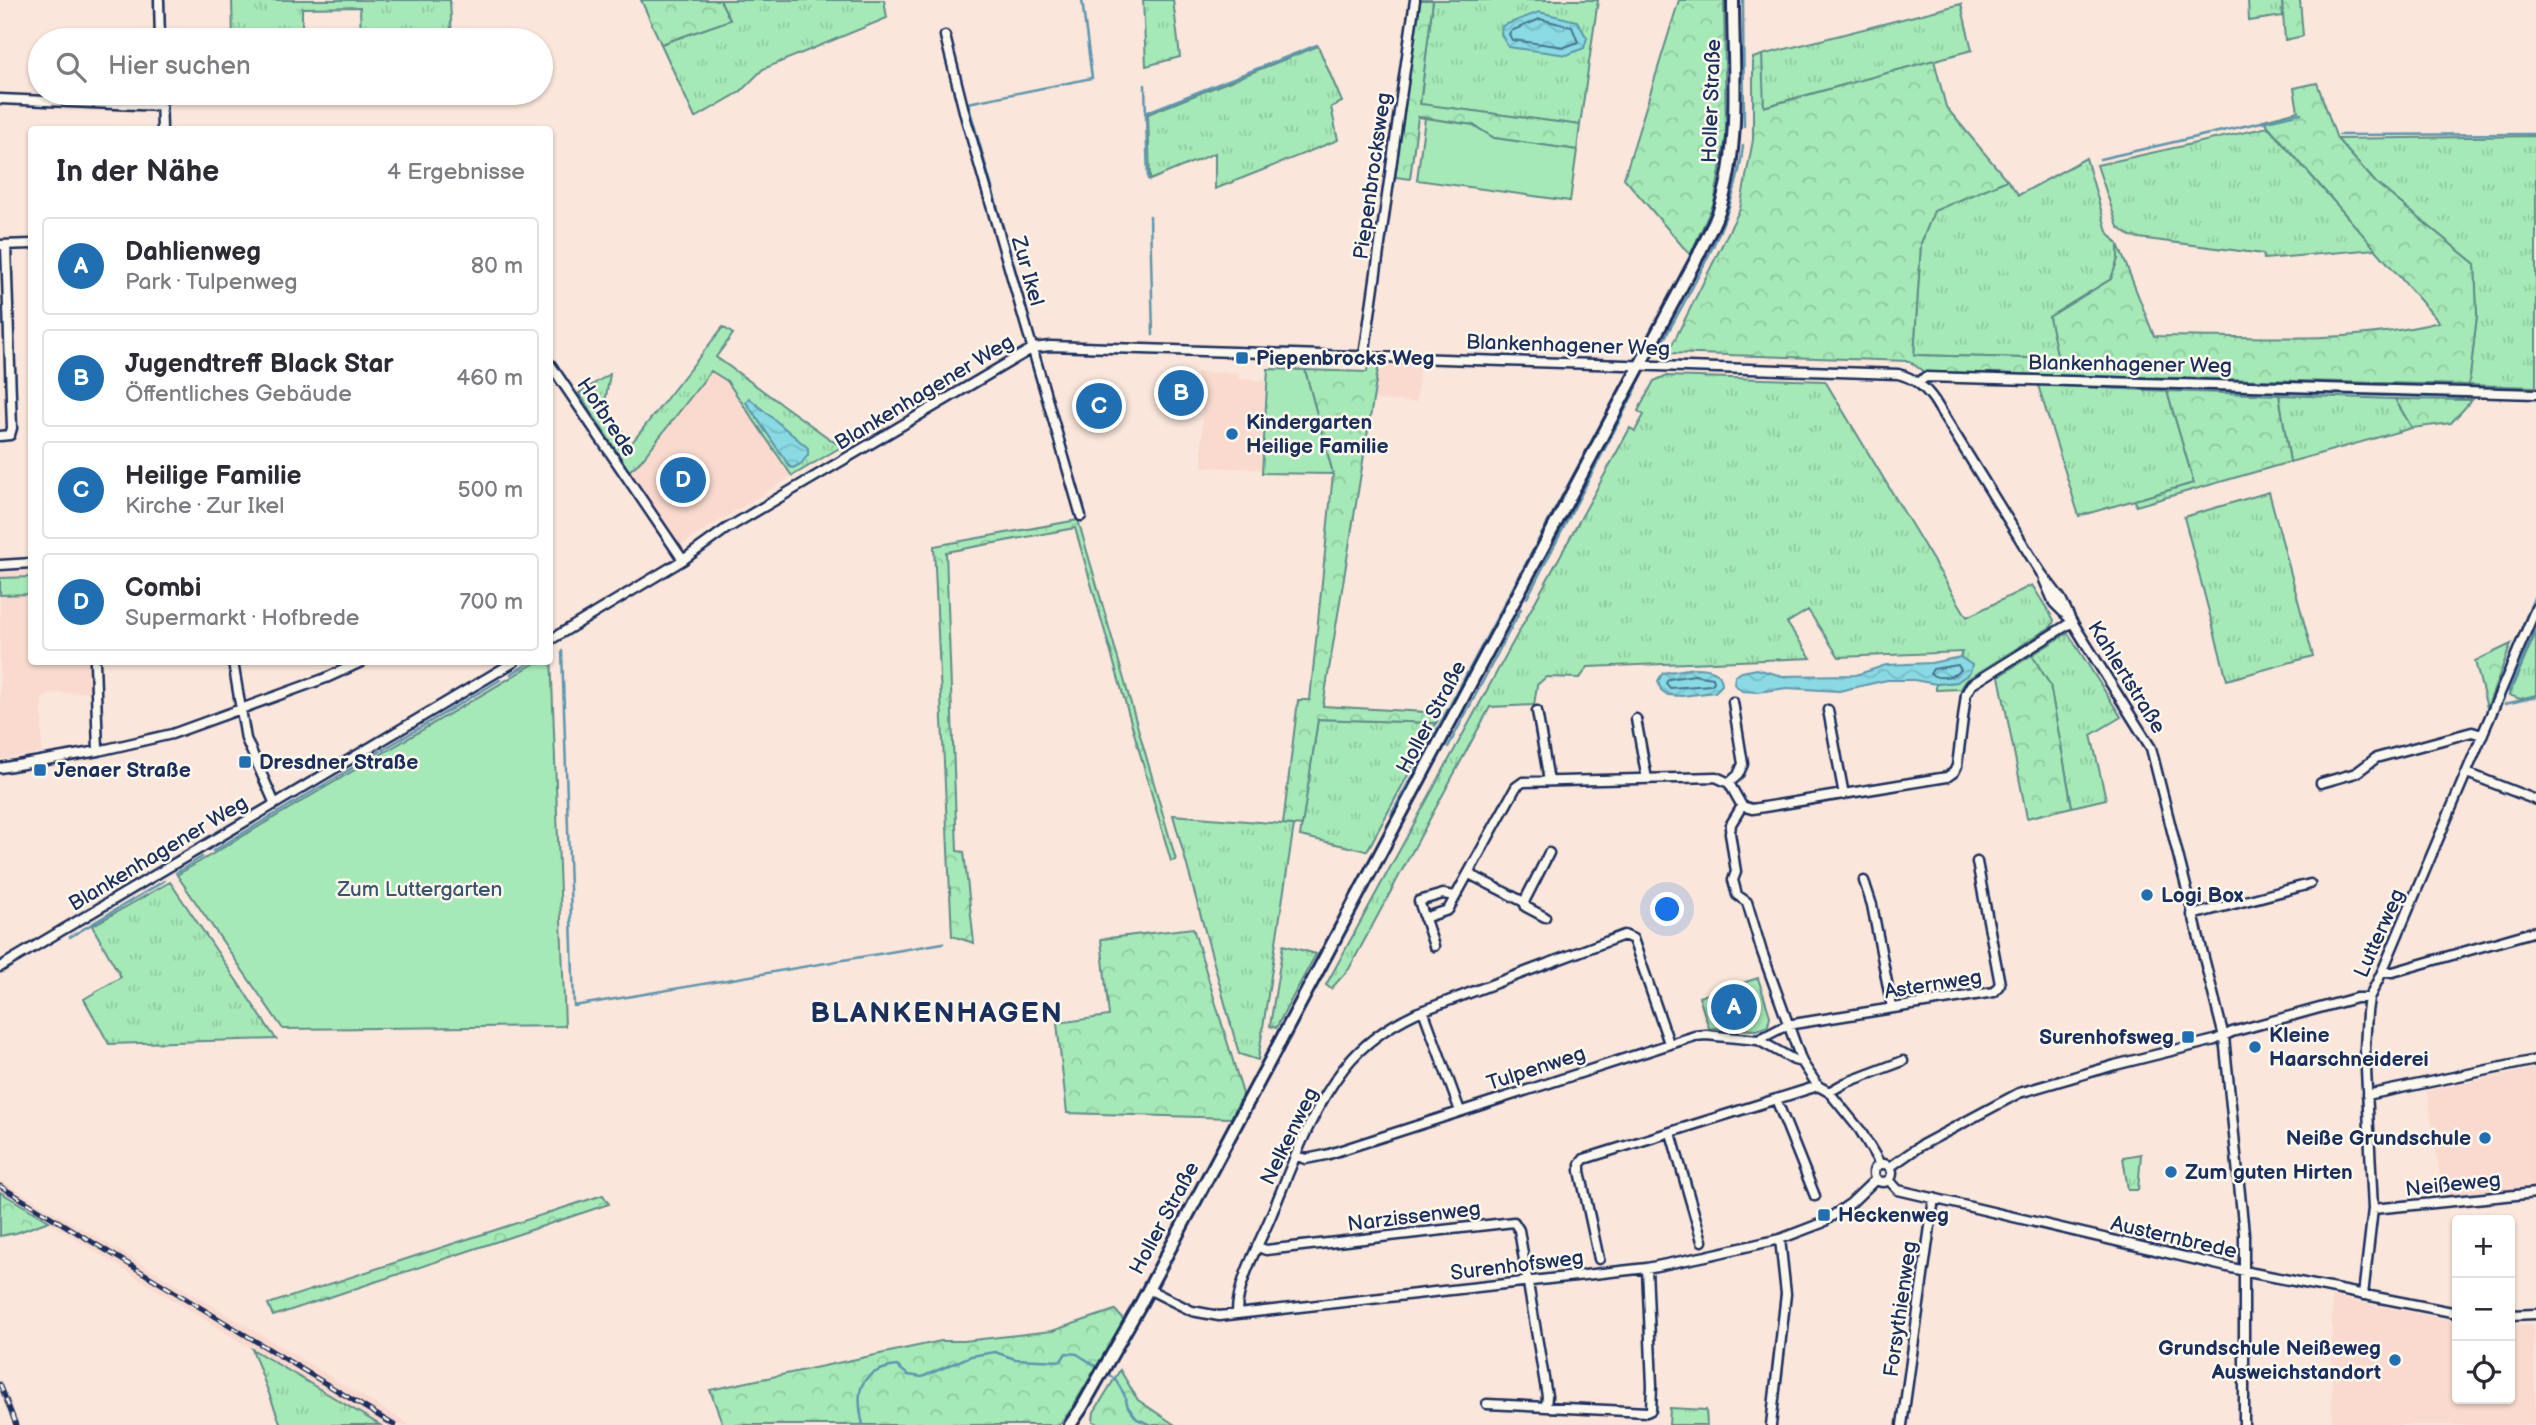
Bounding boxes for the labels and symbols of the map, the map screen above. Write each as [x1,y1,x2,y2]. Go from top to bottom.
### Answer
street label: Holler Straße [1697,39,1726,163]
street label: Piepenbrocksweg [1348,91,1397,261]
street label: Zur Ikel [1005,233,1049,309]
street label: Blankenhagener Weg [830,329,1018,456]
street label: Blankenhagener Weg [1465,329,1670,362]
place label: Piepenbrocks Weg [1256,346,1435,371]
marker: Piepenbrocks Weg [1234,350,1250,366]
street label: Blankenhagener Weg [2028,350,2232,379]
pin: B [1158,367,1204,419]
street label: Hofbrede [571,373,642,461]
pin: C [1076,380,1122,432]
place label: Kindergarten Heilige Familie [1246,410,1389,459]
marker: Kindergarten Heilige Familie [1224,426,1240,442]
pin: D [660,454,706,506]
street label: Kahlertstraße [2082,616,2171,738]
street label: Holler Straße [1391,657,1472,778]
place label: Dresdner Straße [259,750,418,775]
marker: Dresdner Straße [237,754,253,770]
place label: Jenaer Straße [54,758,191,783]
marker: Jenaer Straße [32,762,48,778]
street label: Blankenhagener Weg [64,790,252,917]
park label: Zum Luttergarten [337,877,502,902]
place label: Logi Box [2161,883,2244,908]
street label: Lutterweg [2349,885,2410,981]
marker: Logi Box [2139,887,2155,903]
your location [1650,892,1684,926]
street label: Asternweg [1882,964,1984,1005]
pin: A [1711,981,1757,1033]
district label: BLANKENHAGEN [810,997,1064,1030]
place label: Kleine Haarschneiderei [2269,1023,2429,1072]
place label: Surenhofsweg [2039,1025,2174,1050]
marker: Surenhofsweg [2180,1029,2196,1045]
marker: Kleine Haarschneiderei [2247,1039,2263,1055]
street label: Tulpenweg [1484,1041,1589,1096]
street label: Nelkenweg [1255,1083,1324,1189]
place label: Neiße Grundschule [2286,1126,2471,1151]
marker: Neiße Grundschule [2477,1130,2493,1146]
street label: Holler Straße [1124,1158,1205,1279]
place label: Zum guten Hirten [2185,1160,2353,1185]
marker: Zum guten Hirten [2163,1164,2179,1180]
street label: Neißeweg [2404,1167,2502,1202]
street label: Narzissenweg [1346,1196,1482,1237]
place label: Heckenweg [1838,1203,1949,1228]
marker: Heckenweg [1816,1207,1832,1223]
street label: Austernbrede [2108,1211,2239,1264]
street label: Forsythienweg [1879,1239,1922,1379]
street label: Surenhofsweg [1449,1245,1585,1286]
place label: Grundschule Neißeweg Ausweichstandort [2158,1336,2381,1385]
marker: Grundschule Neißeweg Ausweichstandort [2387,1352,2403,1368]

